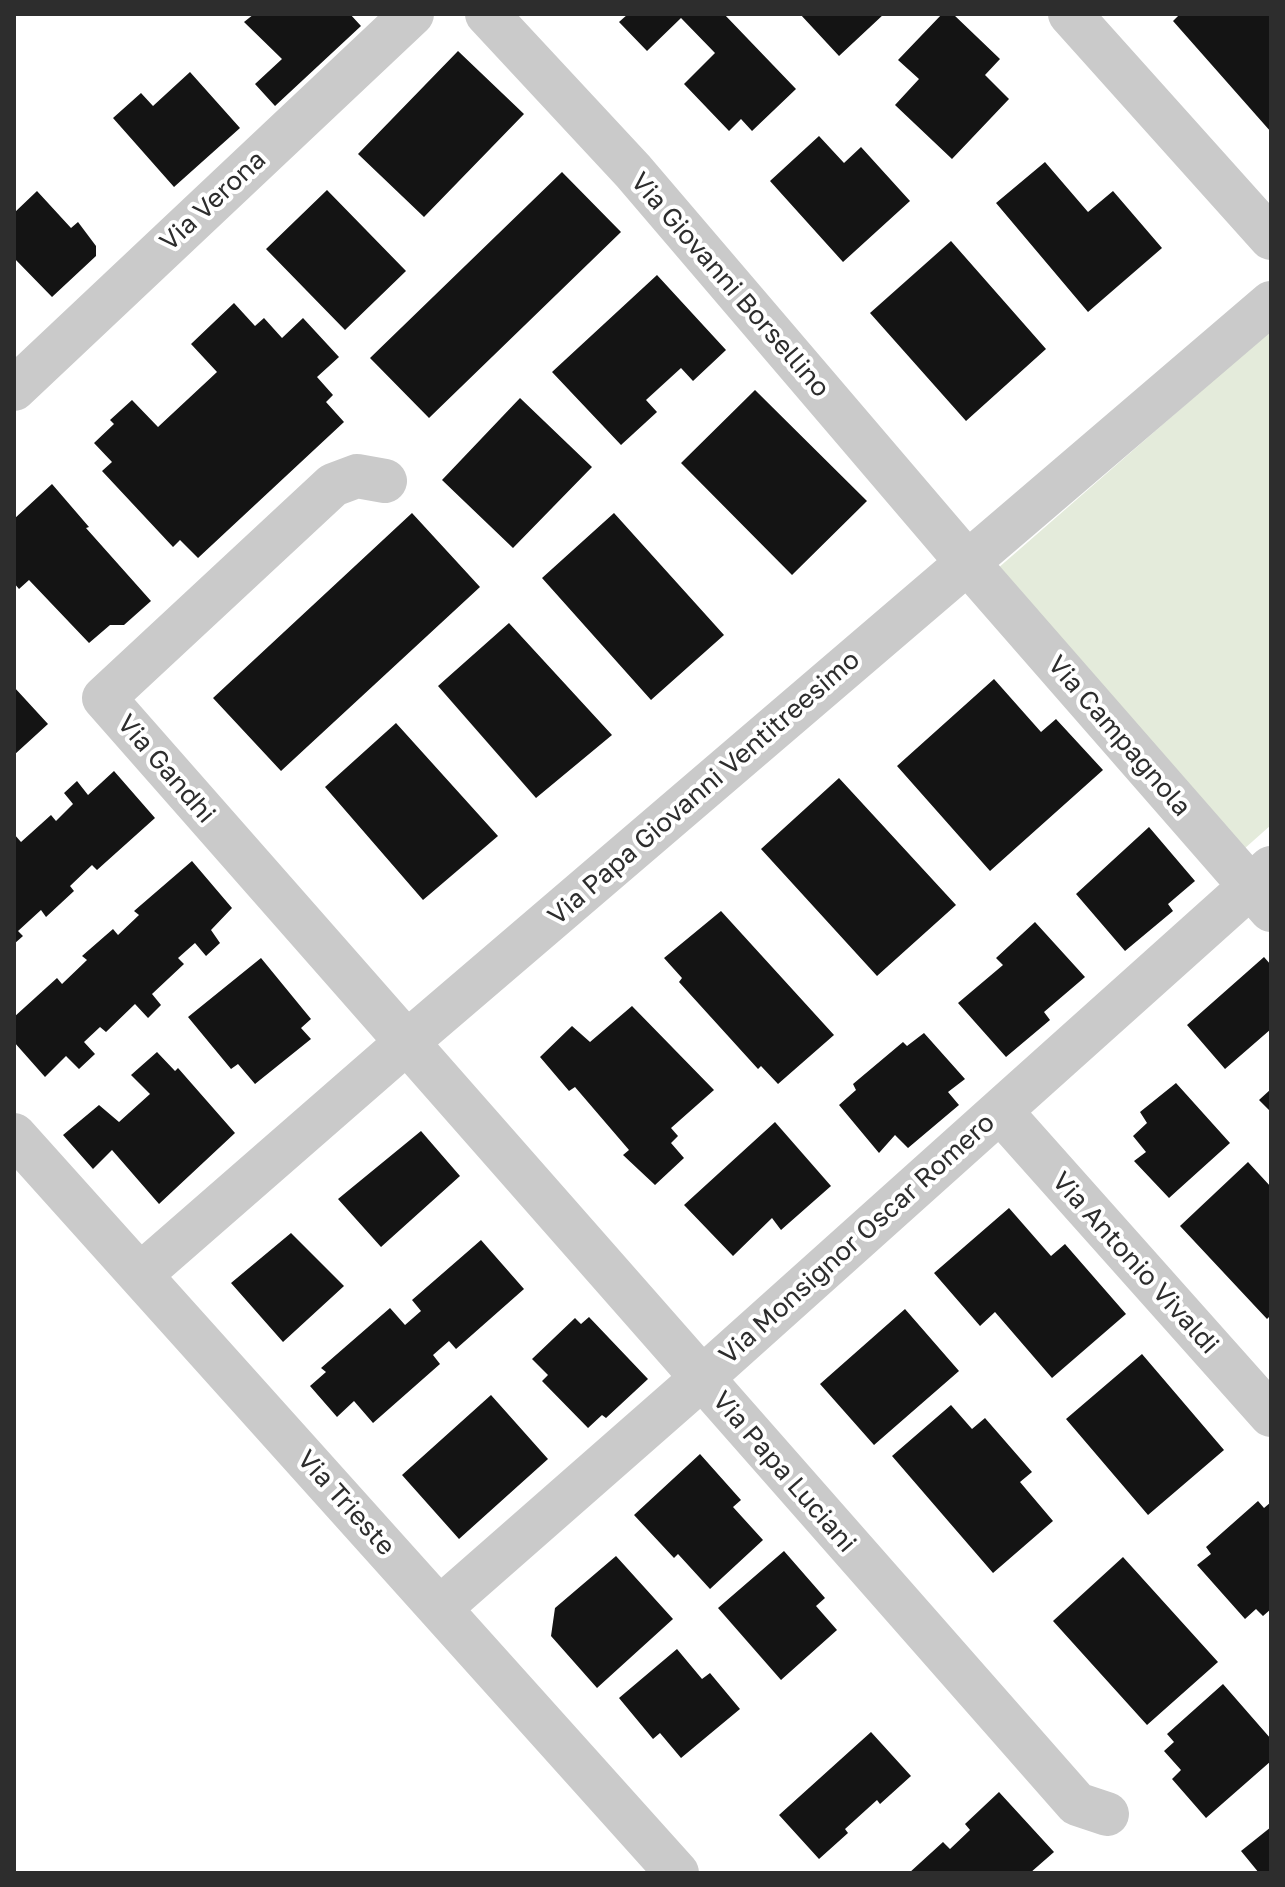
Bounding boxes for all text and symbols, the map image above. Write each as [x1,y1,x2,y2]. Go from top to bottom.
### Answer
street label: Via Verona [154,144,272,258]
street label: Via Giovanni Borsellino [624,166,836,404]
street label: Via Papa Giovanni Ventitreesimo [542,644,866,932]
street label: Via Campagnola [1041,649,1197,823]
street label: Via Gandhi [110,708,222,830]
street label: Via Monsignor Oscar Romero [713,1107,1001,1371]
street label: Via Antonio Vivaldi [1045,1166,1225,1360]
street label: Via Papa Luciani [706,1385,862,1559]
street label: Via Trieste [291,1444,401,1562]

